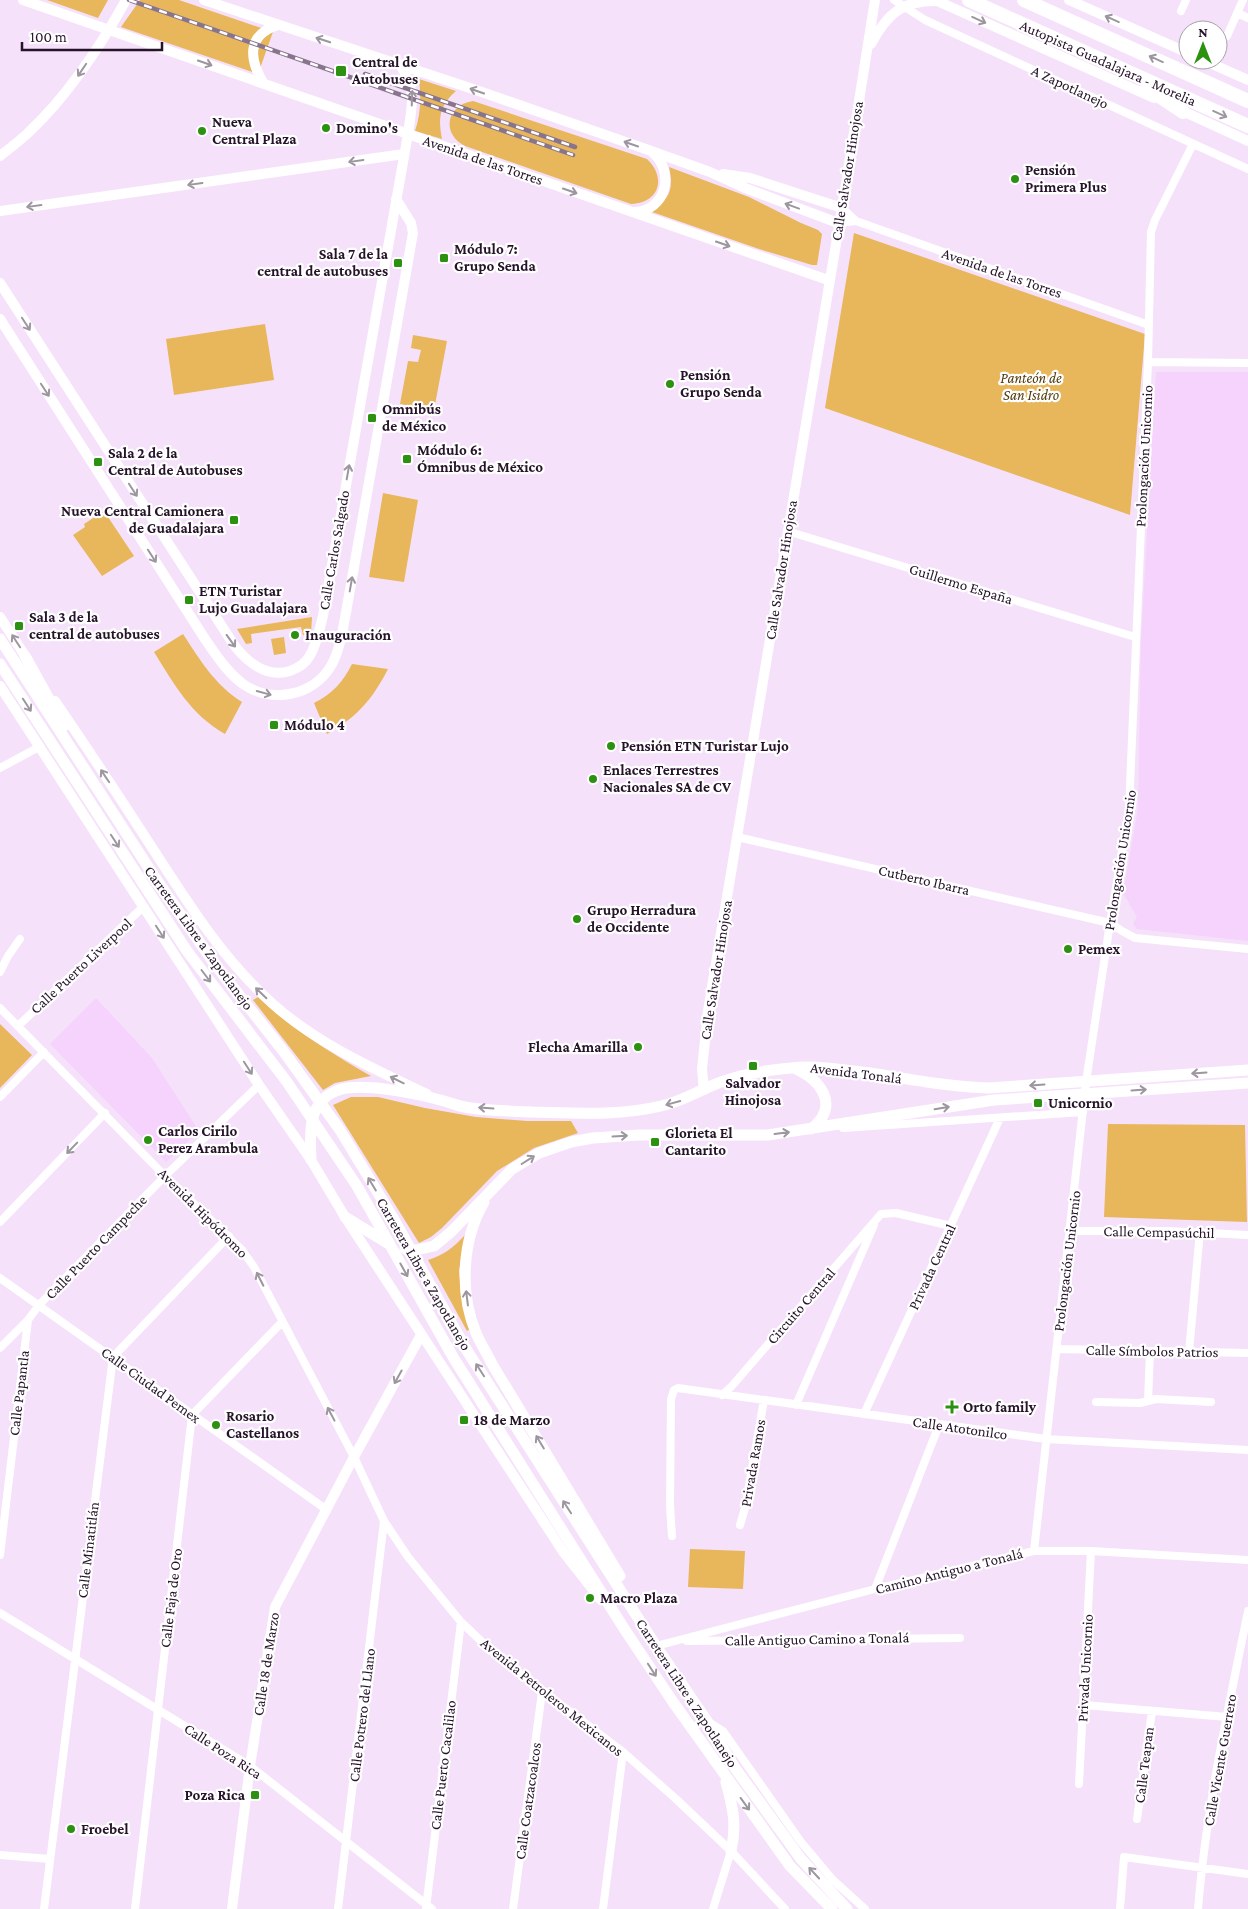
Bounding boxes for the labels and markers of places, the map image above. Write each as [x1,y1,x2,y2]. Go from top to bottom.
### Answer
place label: Central de Autobuses [351,54,418,87]
marker: Central de Autobuses [334,64,348,78]
place label: Nueva Central Plaza [212,114,297,147]
place label: Domino's [336,120,398,136]
marker: Domino's [320,122,332,134]
marker: Nueva Central Plaza [196,125,208,137]
place label: Pensión Primera Plus [1025,162,1107,195]
marker: Pensión Primera Plus [1009,173,1021,185]
place label: Módulo 7: Grupo Senda [454,241,536,274]
place label: Sala 7 de la central de autobuses [257,246,389,279]
marker: Módulo 7: Grupo Senda [438,252,450,264]
marker: Sala 7 de la central de autobuses [392,257,404,269]
place label: Pensión Grupo Senda [680,367,762,400]
marker: Pensión Grupo Senda [664,378,676,390]
place label: Omnibús de México [382,401,446,434]
marker: Omnibús de México [366,412,378,424]
place label: Módulo 6: Ómnibus de México [417,442,543,475]
place label: Sala 2 de la Central de Autobuses [108,445,243,478]
marker: Módulo 6: Ómnibus de México [401,453,413,465]
marker: Sala 2 de la Central de Autobuses [92,456,104,468]
place label: Nueva Central Camionera de Guadalajara [61,503,225,537]
marker: Nueva Central Camionera de Guadalajara [228,514,240,526]
place label: ETN Turistar Lujo Guadalajara [199,583,308,617]
marker: ETN Turistar Lujo Guadalajara [183,594,195,606]
place label: Sala 3 de la central de autobuses [29,609,160,642]
marker: Sala 3 de la central de autobuses [13,620,25,632]
place label: Inauguración [305,627,391,643]
marker: Inauguración [289,629,301,641]
place label: Módulo 4 [284,717,345,733]
marker: Módulo 4 [268,719,280,731]
place label: Pensión ETN Turistar Lujo [621,738,789,755]
marker: Pensión ETN Turistar Lujo [605,740,617,752]
place label: Enlaces Terrestres Nacionales SA de CV [603,762,732,795]
marker: Enlaces Terrestres Nacionales SA de CV [587,773,599,785]
place label: Grupo Herradura de Occidente [587,902,697,935]
marker: Grupo Herradura de Occidente [571,913,583,925]
place label: Pemex [1078,941,1120,957]
marker: Pemex [1062,943,1074,955]
place label: Flecha Amarilla [528,1039,629,1055]
marker: Flecha Amarilla [632,1041,644,1053]
marker: Salvador Hinojosa [747,1060,759,1072]
place label: Salvador Hinojosa [725,1075,782,1109]
place label: Unicornio [1048,1095,1113,1111]
marker: Unicornio [1032,1097,1044,1109]
place label: Carlos Cirilo Perez Arambula [158,1123,259,1156]
place label: Glorieta El Cantarito [665,1125,733,1158]
marker: Carlos Cirilo Perez Arambula [142,1134,154,1146]
marker: Glorieta El Cantarito [649,1136,661,1148]
place label: Orto family [963,1399,1037,1415]
marker: Orto family [945,1400,959,1414]
place label: Rosario Castellanos [226,1408,299,1441]
place label: 18 de Marzo [474,1412,550,1428]
marker: 18 de Marzo [458,1414,470,1426]
marker: Rosario Castellanos [210,1419,222,1431]
place label: Macro Plaza [600,1590,678,1606]
marker: Macro Plaza [584,1592,596,1604]
place label: Poza Rica [185,1787,246,1803]
marker: Poza Rica [249,1789,261,1801]
place label: Froebel [81,1821,129,1837]
marker: Froebel [65,1823,77,1835]

